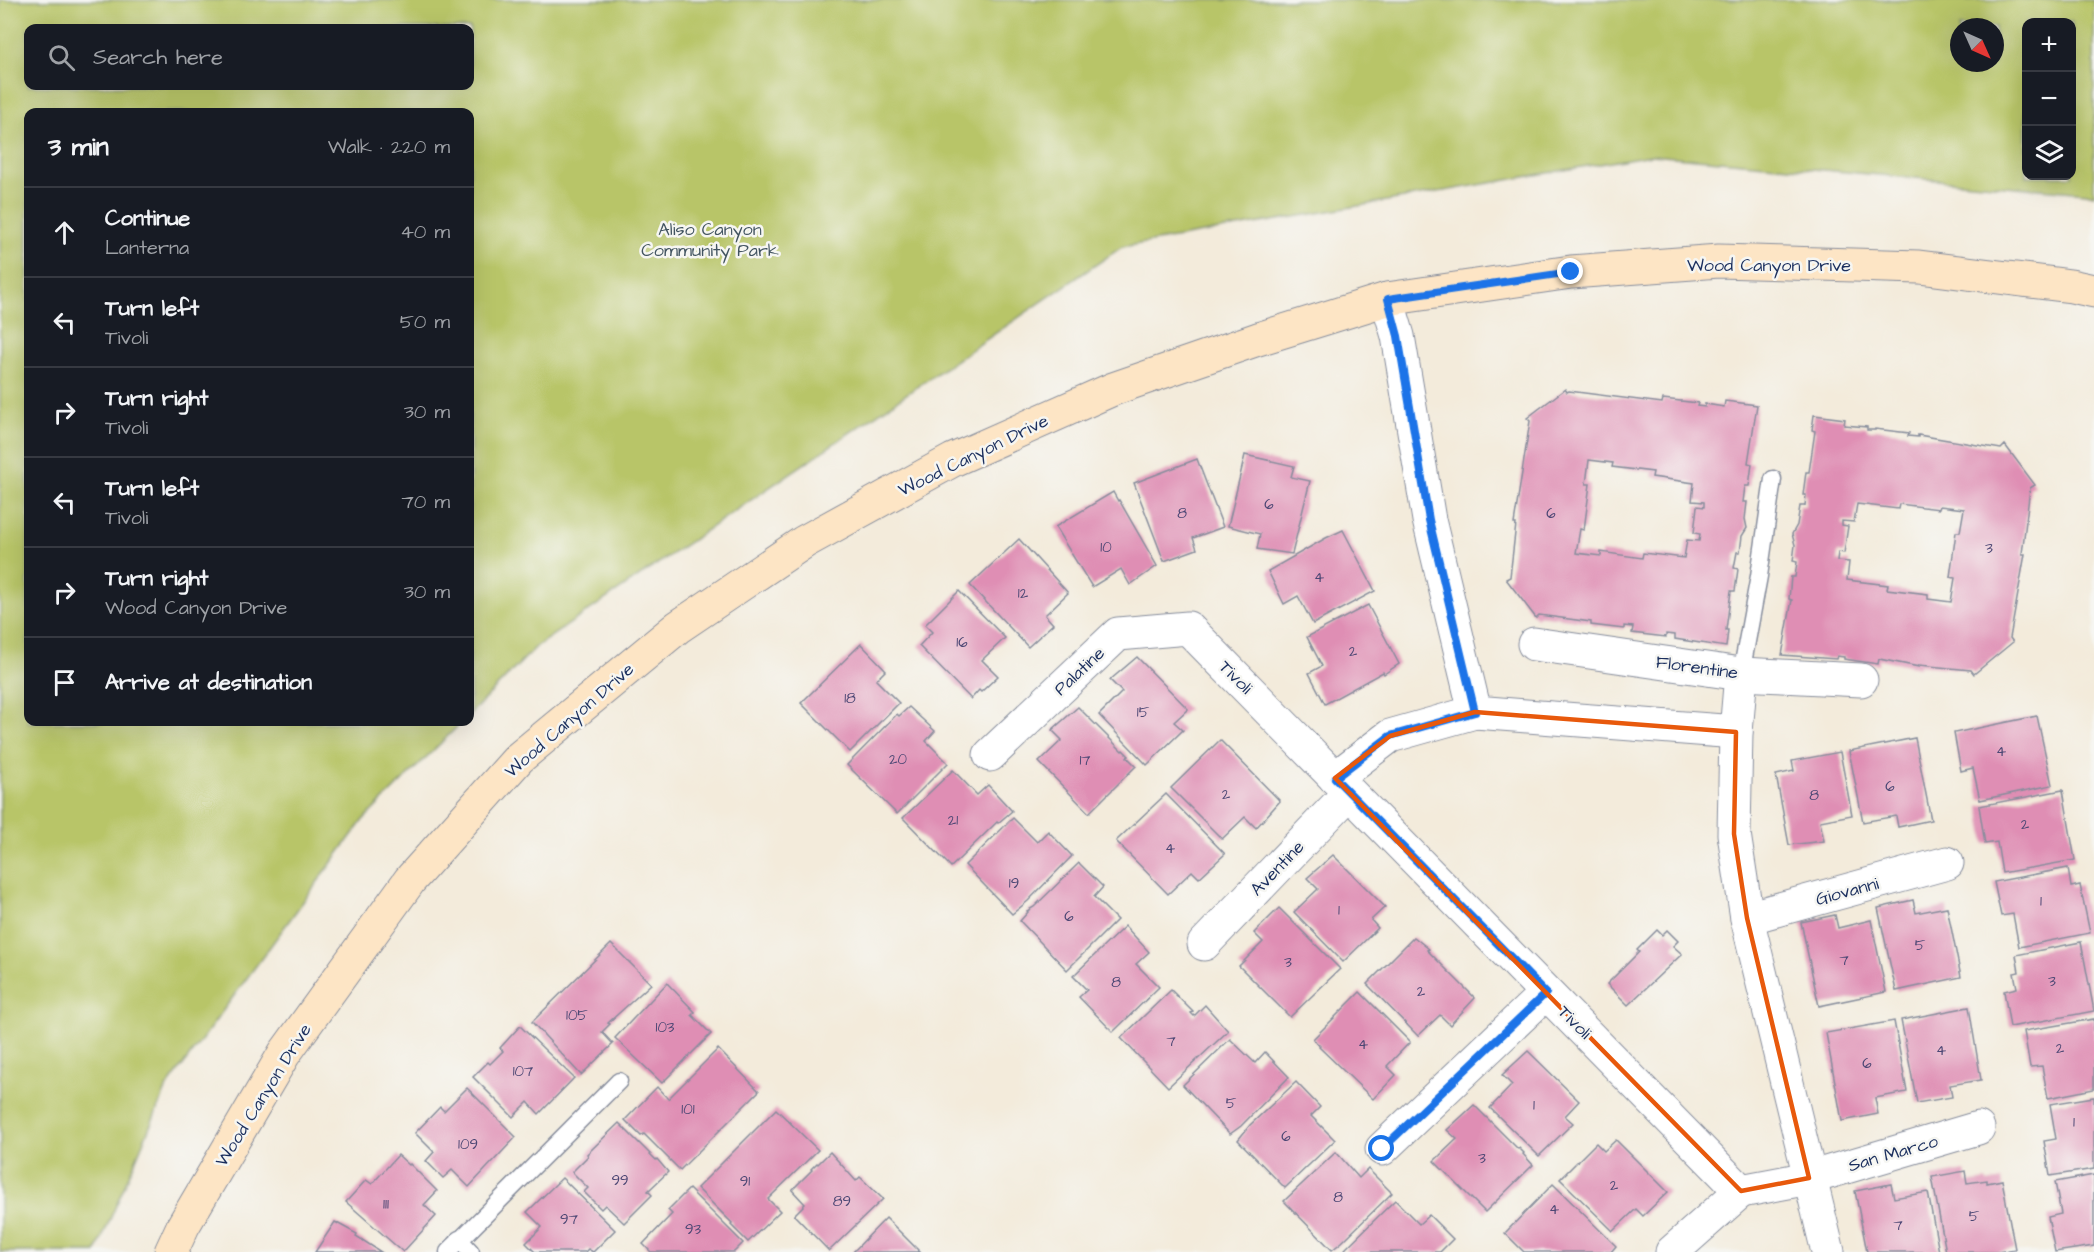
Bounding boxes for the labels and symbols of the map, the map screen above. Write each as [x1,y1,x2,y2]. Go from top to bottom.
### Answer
north arrow [1950,18,2004,72]
park label: Aliso Canyon Community Park [641,217,779,264]
street label: Wood Canyon Drive [1687,253,1851,279]
route end [1557,258,1583,284]
street label: Wood Canyon Drive [894,408,1053,504]
house number: 6 [1264,494,1274,515]
house number: 8 [1177,503,1187,524]
house number: 6 [1546,503,1556,524]
house number: 10 [1100,537,1112,558]
house number: 3 [1985,538,1993,559]
house number: 4 [1314,567,1324,588]
house number: 12 [1018,583,1029,604]
house number: 16 [956,632,968,653]
street label: Palatine [1048,641,1110,701]
house number: 2 [1349,641,1358,662]
street label: Florentine [1654,649,1740,686]
street label: Tivoli [1213,655,1258,700]
street label: Wood Canyon Drive [499,657,640,784]
house number: 18 [844,688,856,709]
house number: 15 [1137,702,1150,723]
house number: 4 [1996,741,2006,762]
house number: 20 [889,749,908,770]
house number: 17 [1079,750,1091,771]
house number: 6 [1885,776,1895,797]
house number: 2 [1222,784,1231,805]
house number: 8 [1809,785,1819,806]
house number: 21 [948,810,958,831]
house number: 2 [2021,814,2030,835]
street label: Aventine [1245,835,1310,902]
house number: 4 [1165,838,1175,859]
street label: Giovanni [1813,871,1882,912]
house number: 19 [1009,873,1019,894]
house number: 1 [2040,891,2042,912]
house number: 1 [1338,900,1340,921]
house number: 6 [1064,906,1074,927]
house number: 5 [1915,935,1926,956]
house number: 7 [1839,950,1849,971]
house number: 3 [1284,952,1292,973]
house number: 3 [2048,971,2056,992]
house number: 8 [1111,972,1121,993]
house number: 2 [1417,981,1426,1002]
street label: Tivoli [1552,1000,1597,1045]
house number: 105 [566,1005,588,1026]
house number: 103 [655,1017,675,1038]
street label: Wood Canyon Drive [209,1019,318,1172]
house number: 7 [1166,1031,1176,1052]
house number: 4 [1358,1034,1368,1055]
house number: 2 [2056,1038,2065,1059]
house number: 4 [1936,1040,1946,1061]
house number: 6 [1862,1053,1872,1074]
house number: 107 [513,1061,533,1082]
house number: 5 [1226,1093,1237,1114]
house number: 1 [1533,1095,1535,1116]
house number: 101 [681,1099,695,1120]
house number: 1 [2073,1112,2075,1133]
house number: 6 [1281,1126,1291,1147]
street label: San Marco [1845,1129,1941,1178]
house number: 109 [458,1134,478,1155]
route start [1368,1135,1394,1161]
house number: 3 [1478,1148,1486,1169]
house number: 99 [611,1170,629,1191]
house number: 91 [740,1171,750,1192]
house number: 2 [1610,1175,1619,1196]
house number: 8 [1333,1187,1343,1208]
house number: 89 [833,1191,851,1212]
house number: 111 [383,1194,389,1215]
house number: 4 [1549,1199,1559,1220]
house number: 5 [1969,1206,1980,1227]
house number: 97 [560,1209,578,1230]
house number: 7 [1893,1215,1903,1236]
house number: 93 [685,1219,701,1240]

